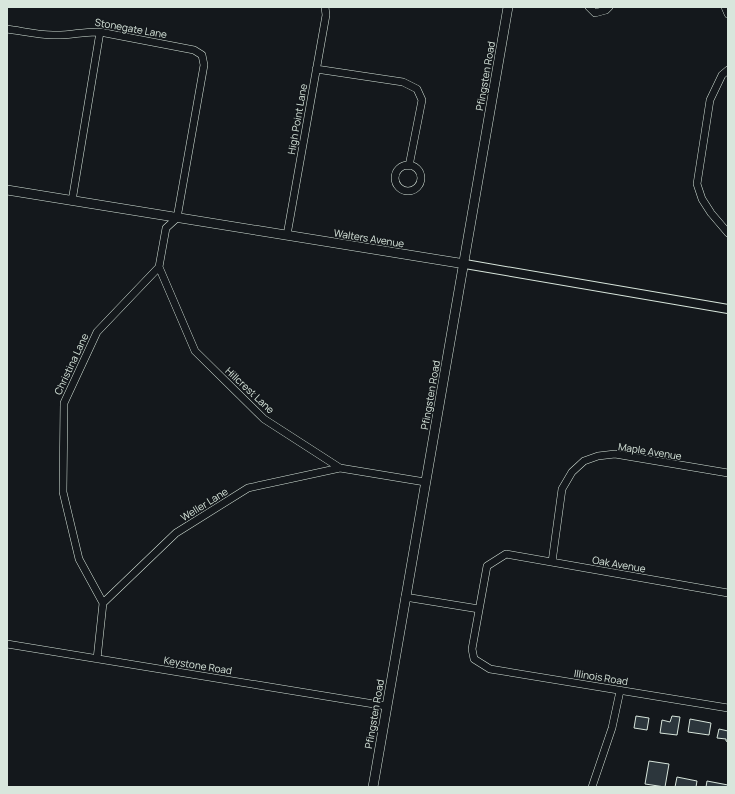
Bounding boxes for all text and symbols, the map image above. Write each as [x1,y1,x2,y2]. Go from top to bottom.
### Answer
street label: Stonegate Lane [94,15,168,41]
street label: Pfingsten Road [472,40,498,112]
street label: High Point Lane [284,82,310,155]
street label: Walters Avenue [333,226,405,251]
street label: Christina Lane [51,331,91,397]
street label: Pfingsten Road [417,359,443,431]
street label: Hillcrest Lane [222,364,278,417]
street label: Maple Avenue [617,439,683,463]
street label: Weller Lane [178,484,230,524]
street label: Oak Avenue [591,552,647,576]
street label: Keystone Road [163,653,233,677]
street label: Illinois Road [573,666,629,688]
street label: Pfingsten Road [361,678,387,750]

